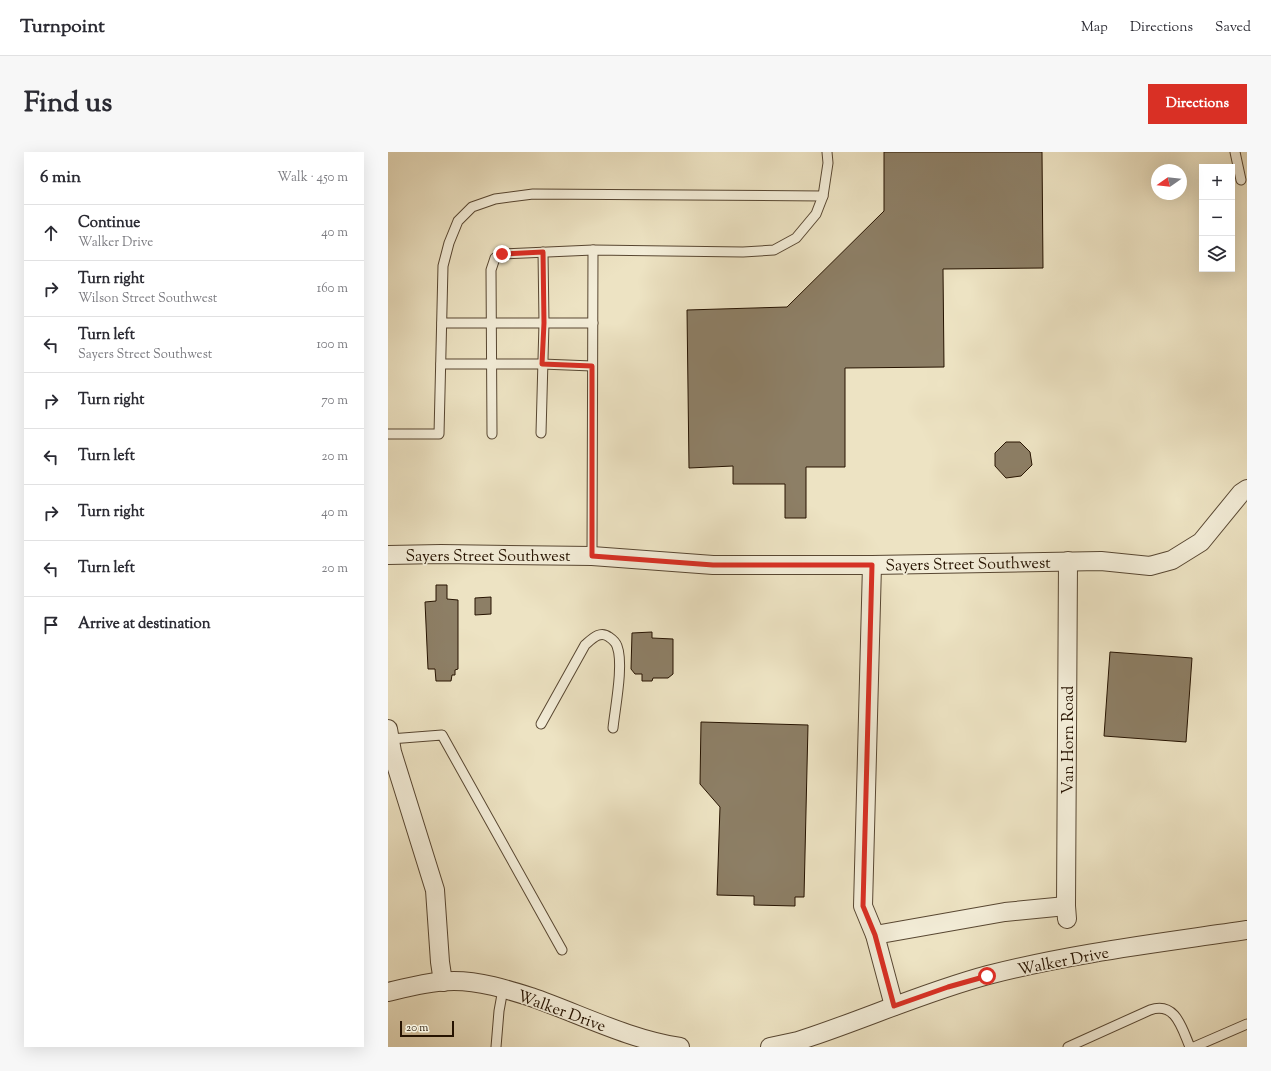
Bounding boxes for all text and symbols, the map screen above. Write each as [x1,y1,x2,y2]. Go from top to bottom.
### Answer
text: Turnpoint [20,14,105,41]
text: Map [1081,18,1108,38]
text: Directions [1130,18,1193,38]
text: Saved [1215,18,1251,38]
text: Find us [24,84,112,124]
button: Directions [1148,84,1247,124]
north arrow [1151,164,1187,200]
map controls [1199,164,1235,272]
button: + [1199,164,1235,200]
text: 6 min [40,166,81,190]
text: Walk · 450 m [277,169,348,187]
button: − [1199,200,1235,236]
text: Continue [78,213,140,234]
icon: ahead [40,222,62,244]
text: 40 m [321,224,348,242]
text: Walker Drive [78,234,153,252]
button: layers [1199,236,1235,272]
route end [493,245,511,263]
text: Turn right [78,269,144,290]
icon: right [40,278,62,300]
text: 160 m [317,280,348,298]
text: Wilson Street Southwest [78,290,217,308]
text: Turn left [78,325,135,346]
icon: left [40,334,62,356]
text: 100 m [316,336,348,354]
text: Sayers Street Southwest [78,346,212,364]
icon: right [40,390,62,412]
text: Turn right [78,390,144,411]
text: 70 m [321,392,348,410]
icon: left [40,446,62,468]
text: Turn left [78,446,135,467]
text: 20 m [322,448,348,466]
icon: right [40,502,62,524]
text: Turn right [78,502,144,523]
text: 40 m [321,504,348,522]
street label: Sayers Street Southwest [405,546,571,569]
street label: Sayers Street Southwest [885,553,1051,578]
icon: left [40,558,62,580]
text: Turn left [78,558,135,579]
text: 20 m [322,560,348,578]
icon: arrive [40,614,62,636]
text: Arrive at destination [78,614,211,635]
street label: Van Horn Road [1058,686,1081,794]
street label: Walker Drive [1016,942,1111,983]
route start [978,967,996,985]
street label: Walker Drive [514,986,609,1039]
scale bar [400,1019,454,1038]
text: 20 m [406,1020,428,1036]

